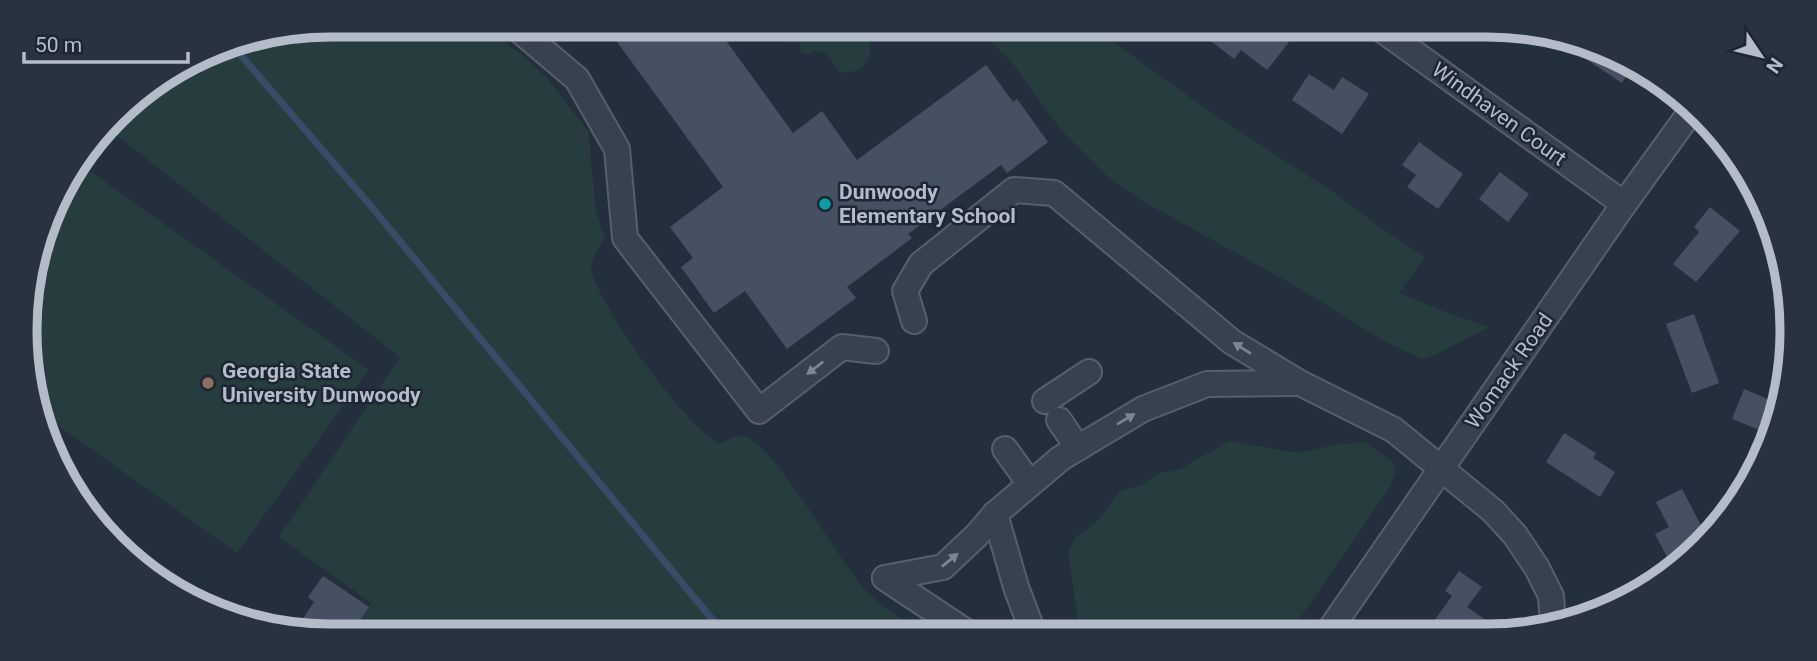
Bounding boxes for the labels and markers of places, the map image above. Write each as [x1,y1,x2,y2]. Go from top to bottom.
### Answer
place label: Dunwoody Elementary School [839,180,1016,228]
marker: Dunwoody Elementary School [817,196,833,212]
place label: Georgia State University Dunwoody [222,359,421,407]
marker: Georgia State University Dunwoody [200,375,216,391]

